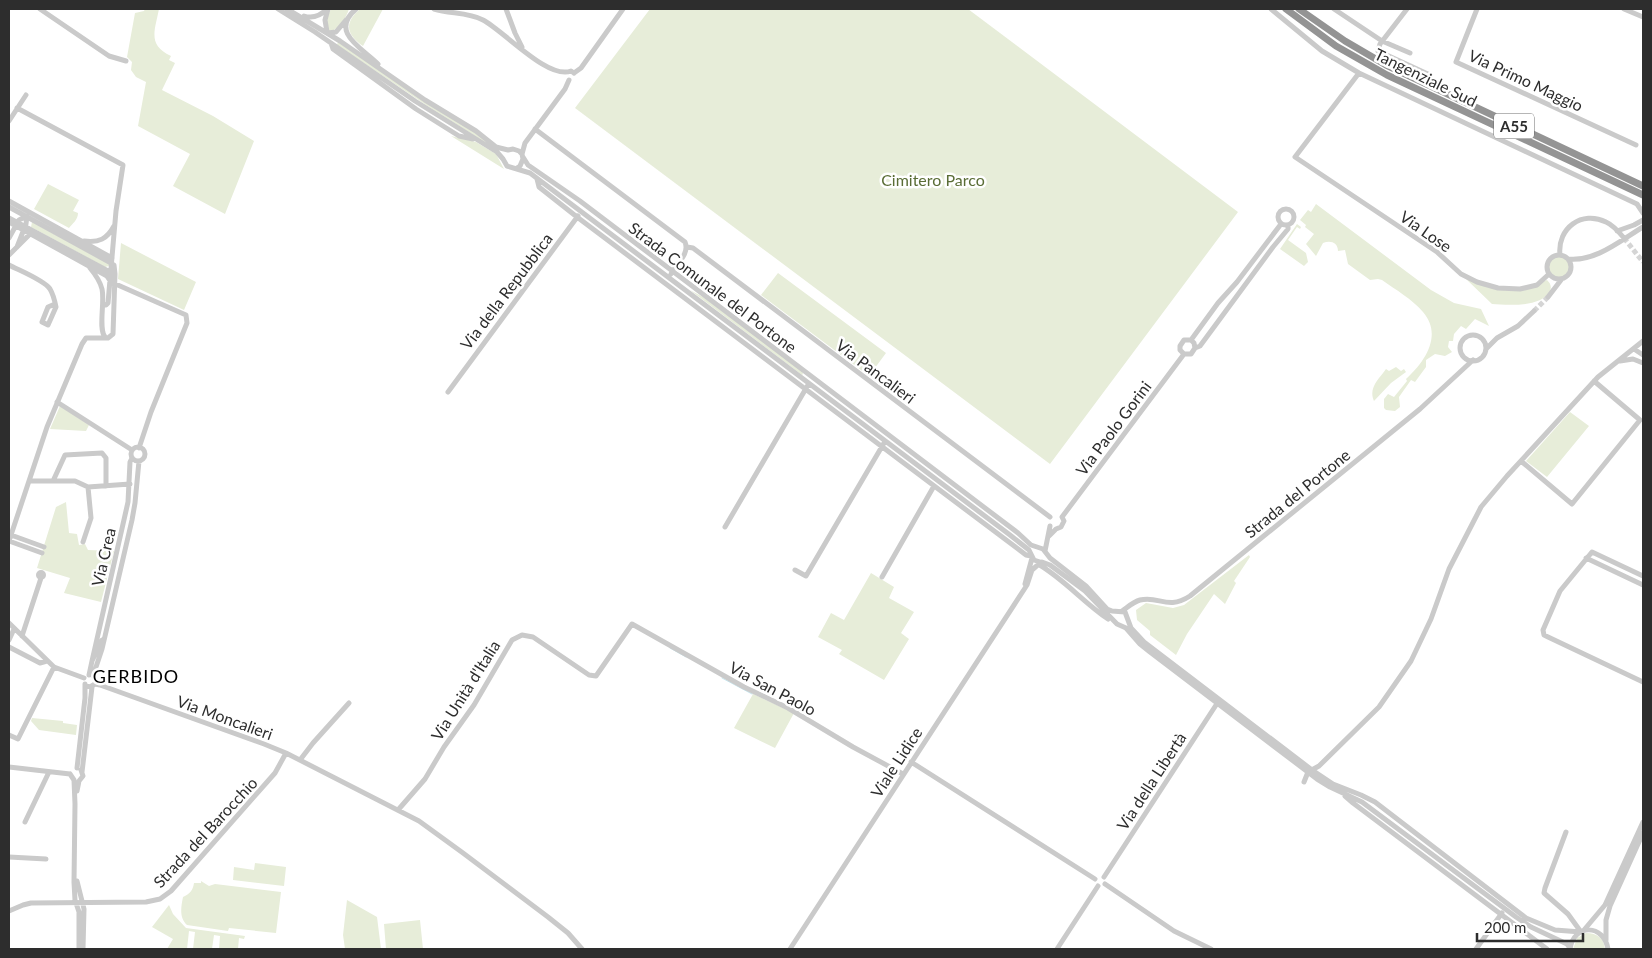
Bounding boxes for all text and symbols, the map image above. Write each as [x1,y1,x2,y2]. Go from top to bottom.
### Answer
street label: Tangenziale Sud [1372,44,1480,110]
street label: Via Primo Maggio [1466,45,1586,115]
road number: A55 [1494,114,1534,138]
park label: Cimitero Parco [881,170,985,189]
street label: Via Lose [1396,206,1456,256]
street label: Strada Comunale del Portone [625,218,801,356]
street label: Via della Repubblica [456,229,556,353]
street label: Via Pancalieri [833,335,919,407]
street label: Via Paolo Gorini [1071,377,1155,479]
street label: Strada del Portone [1240,445,1354,541]
street label: Via Crea [87,526,119,588]
street label: Via Unità d'Italia [427,636,503,744]
street label: Via San Paolo [726,657,820,719]
district label: GERBIDO [93,665,179,687]
street label: Via Moncalieri [174,691,276,743]
street label: Viale Lidice [866,723,926,801]
street label: Via della Libertà [1112,729,1190,833]
street label: Strada del Barocchio [149,773,261,891]
scale bar [1477,910,1583,942]
text: 200 m [1484,918,1526,936]

